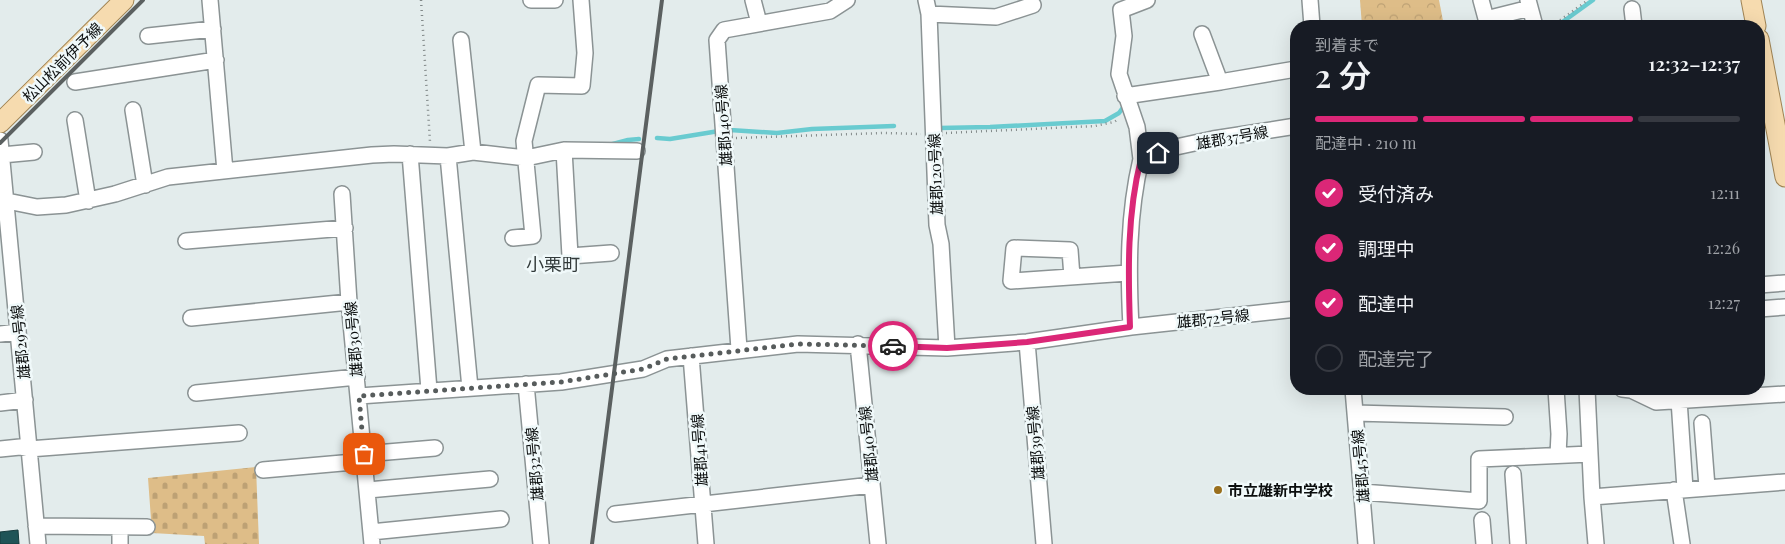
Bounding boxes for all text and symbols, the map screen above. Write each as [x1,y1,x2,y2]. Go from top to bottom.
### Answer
street label: 松山松前伊予線 [18,18,106,106]
text: 到着まで [1315,34,1379,55]
text: 12:32–12:37 [1648,50,1740,76]
text: 2 分 [1315,53,1371,96]
street label: 雄郡140号線 [710,83,736,167]
street label: 雄郡37号線 [1194,121,1270,153]
pin [1137,132,1179,174]
text: 配達中 · 210 m [1315,132,1417,153]
street label: 雄郡120号線 [924,133,946,215]
icon: home [1144,139,1172,167]
icon: check [1315,179,1343,207]
text: 受付済み [1358,180,1434,206]
text: 12:11 [1710,182,1740,203]
icon: check [1315,234,1343,262]
text: 調理中 [1358,235,1415,261]
text: 12:26 [1706,237,1740,258]
district label: 小栗町 [526,252,580,276]
icon: check [1315,289,1343,317]
text: 配達中 [1358,290,1415,316]
text: 12:27 [1708,292,1740,313]
street label: 雄郡30号線 [340,300,366,378]
street label: 雄郡29号線 [6,304,34,380]
street label: 雄郡72号線 [1176,304,1250,332]
courier [868,321,918,371]
icon: car [879,332,907,360]
text: 配達完了 [1358,345,1434,371]
street label: 雄郡40号線 [854,405,882,483]
street label: 雄郡39号線 [1022,405,1048,481]
street label: 雄郡41号線 [686,413,712,487]
street label: 雄郡32号線 [521,426,547,502]
street label: 雄郡45号線 [1347,428,1373,504]
pin [343,433,385,475]
icon: bag [350,440,378,468]
place label: 市立雄新中学校 [1228,480,1333,500]
marker: 市立雄新中学校 [1212,484,1224,496]

